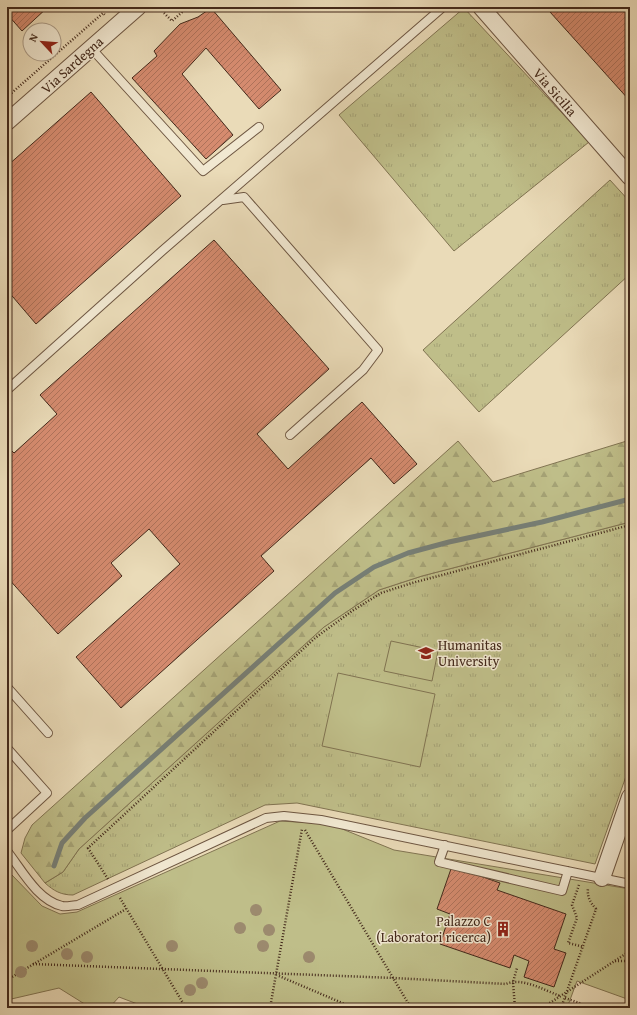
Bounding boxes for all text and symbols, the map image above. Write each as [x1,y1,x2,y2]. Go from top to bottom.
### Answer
north arrow [22,22,62,62]
text: N [24,30,42,44]
street label: Via Sardegna [37,31,108,98]
street label: Via Sicilia [528,63,582,121]
place label: Humanitas University [438,635,502,671]
school or university icon: Humanitas University [417,644,435,662]
place label: Palazzo C (Laboratori ricerca) [376,911,491,947]
building icon: Palazzo C (Laboratori ricerca) [494,920,512,938]

